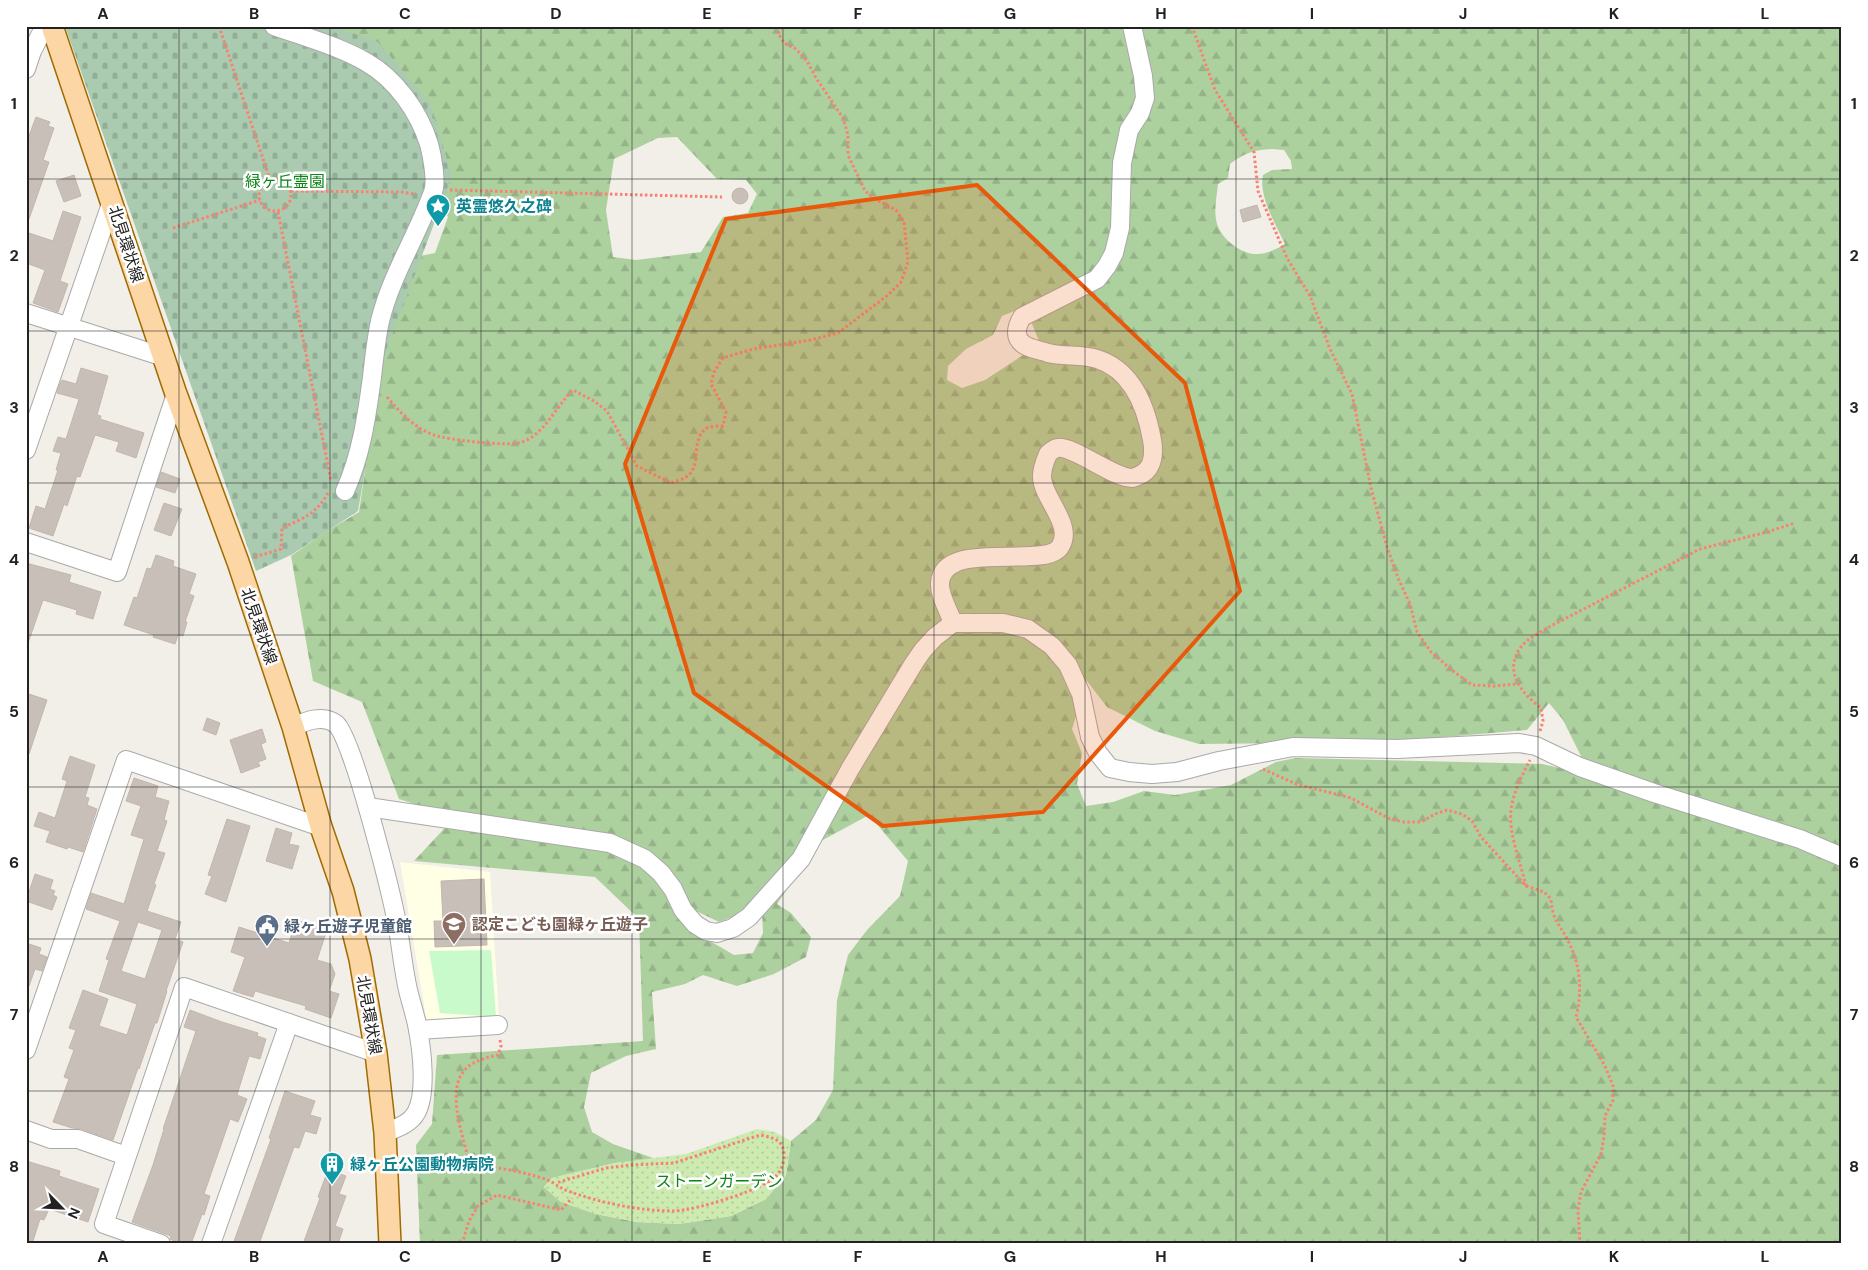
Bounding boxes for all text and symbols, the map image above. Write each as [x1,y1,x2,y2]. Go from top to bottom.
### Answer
text: A [97,3,109,24]
text: B [249,3,259,24]
text: C [399,3,411,24]
text: D [550,3,562,24]
text: E [702,3,712,24]
text: F [854,3,863,24]
text: G [1004,3,1016,24]
text: H [1155,3,1167,24]
text: I [1310,3,1314,24]
text: J [1459,3,1467,24]
text: K [1609,3,1620,24]
text: L [1761,3,1770,24]
text: 1 [11,93,17,114]
text: 1 [1851,93,1857,114]
park label: 緑ヶ丘霊園 [245,171,325,192]
place icon: 英霊悠久之碑 [425,193,451,227]
place label: 英霊悠久之碑 [456,196,552,217]
street label: 北見環状線 [104,203,148,285]
text: 2 [9,245,19,266]
text: 2 [1849,245,1859,266]
text: 3 [9,397,19,418]
text: 3 [1849,397,1859,418]
text: 4 [9,549,19,570]
text: 4 [1849,549,1859,570]
street label: 北見環状線 [236,585,282,667]
text: 5 [9,701,19,722]
text: 5 [1849,701,1859,722]
text: 6 [9,852,19,873]
text: 6 [1849,852,1859,873]
school or university icon: 認定こども園緑ヶ丘遊子 [441,911,467,945]
public building icon: 緑ヶ丘遊子児童館 [254,913,280,947]
place label: 認定こども園緑ヶ丘遊子 [472,914,648,935]
place label: 緑ヶ丘遊子児童館 [284,916,412,937]
street label: 北見環状線 [352,974,386,1056]
text: 7 [10,1004,19,1025]
text: 7 [1850,1004,1859,1025]
building icon: 緑ヶ丘公園動物病院 [319,1151,345,1185]
place label: 緑ヶ丘公園動物病院 [350,1154,494,1175]
text: 8 [9,1156,19,1177]
text: 8 [1849,1156,1859,1177]
park label: ストーンガーデン [655,1171,783,1192]
north arrow [38,1182,88,1232]
text: N [64,1205,84,1222]
text: A [97,1246,109,1267]
text: B [249,1246,259,1267]
text: C [399,1246,411,1267]
text: D [550,1246,562,1267]
text: E [702,1246,712,1267]
text: F [854,1246,863,1267]
text: G [1004,1246,1016,1267]
text: H [1155,1246,1167,1267]
text: I [1310,1246,1314,1267]
text: J [1459,1246,1467,1267]
text: K [1609,1246,1620,1267]
text: L [1761,1246,1770,1267]

